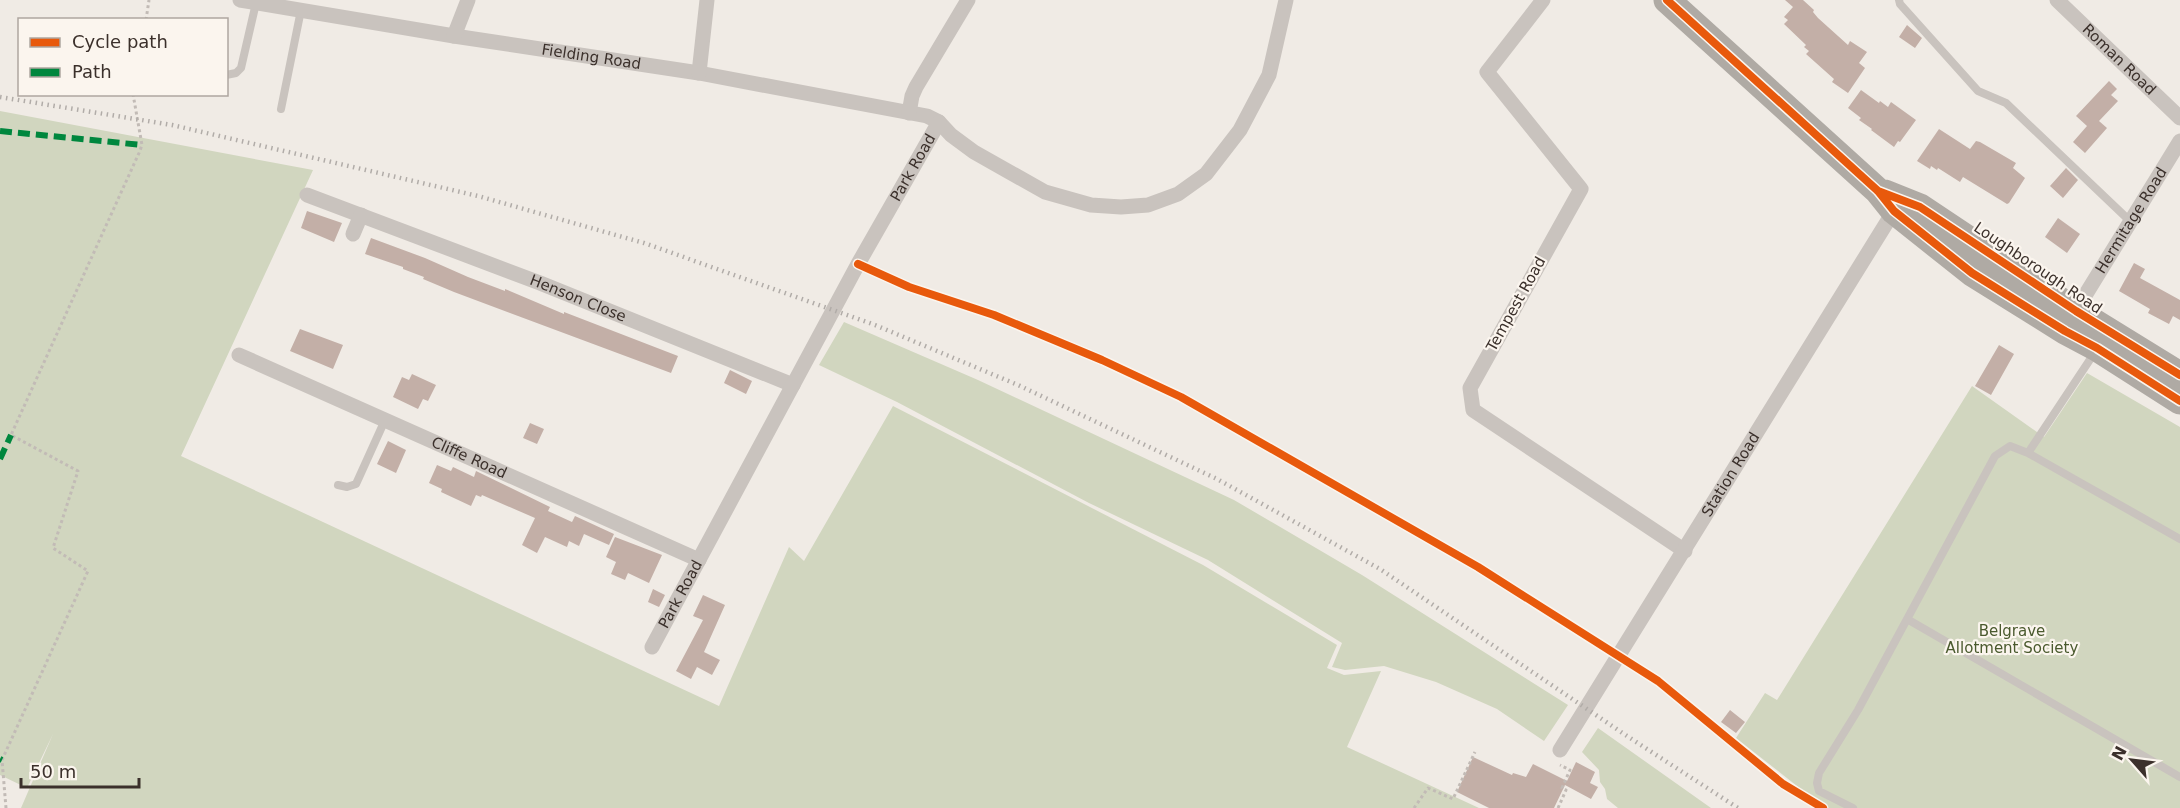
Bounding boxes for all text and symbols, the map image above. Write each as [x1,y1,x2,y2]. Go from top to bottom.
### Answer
legend [18,18,228,96]
street label: Roman Road [2079,20,2159,99]
text: Cycle path [72,31,168,52]
street label: Fielding Road [540,40,642,73]
text: Path [72,61,112,82]
street label: Park Road [887,130,939,204]
street label: Hermitage Road [2092,164,2171,277]
street label: Loughborough Road [1971,218,2105,318]
street label: Tempest Road [1482,254,1549,355]
street label: Henson Close [527,271,629,326]
street label: Station Road [1698,429,1764,520]
street label: Cliffe Road [429,433,510,482]
street label: Park Road [655,557,706,631]
park label: Belgrave Allotment Society [1946,622,2078,657]
north arrow [2102,730,2162,790]
text: N [2108,743,2131,764]
scale bar [21,751,140,789]
text: 50 m [30,761,76,782]

